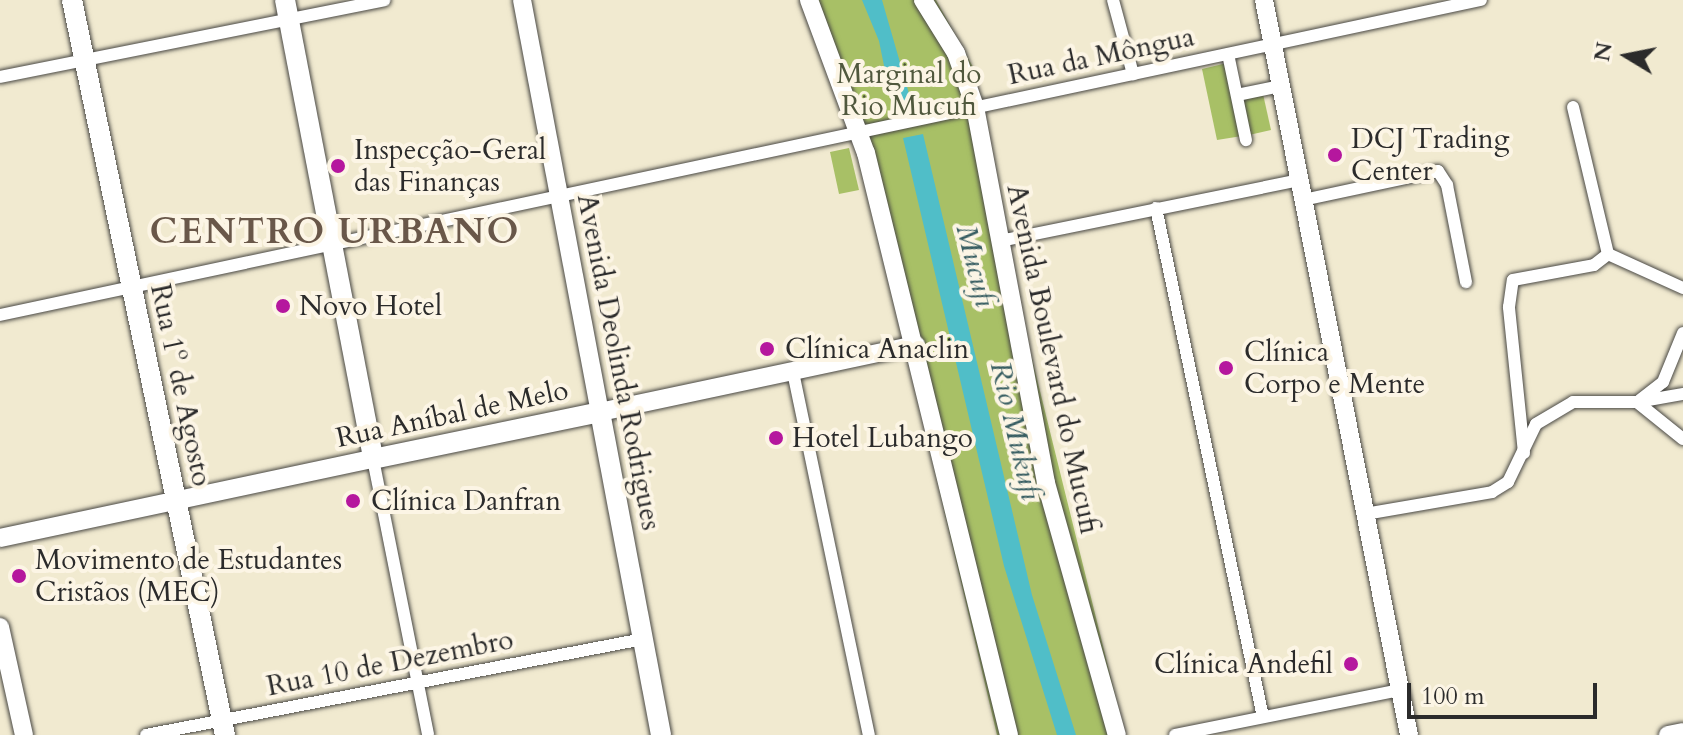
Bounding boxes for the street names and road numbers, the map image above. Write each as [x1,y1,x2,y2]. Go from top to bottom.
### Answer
street label: Rua da Môngua [1005,20,1197,92]
street label: Avenida Boulevard do Mucufi [999,181,1107,537]
street label: Avenida Deolinda Rodrigues [570,191,668,533]
street label: Rua 1º de Agosto [143,281,219,489]
street label: Rua Aníbal de Melo [333,373,571,455]
street label: Rua 10 de Dezembro [264,623,516,703]

